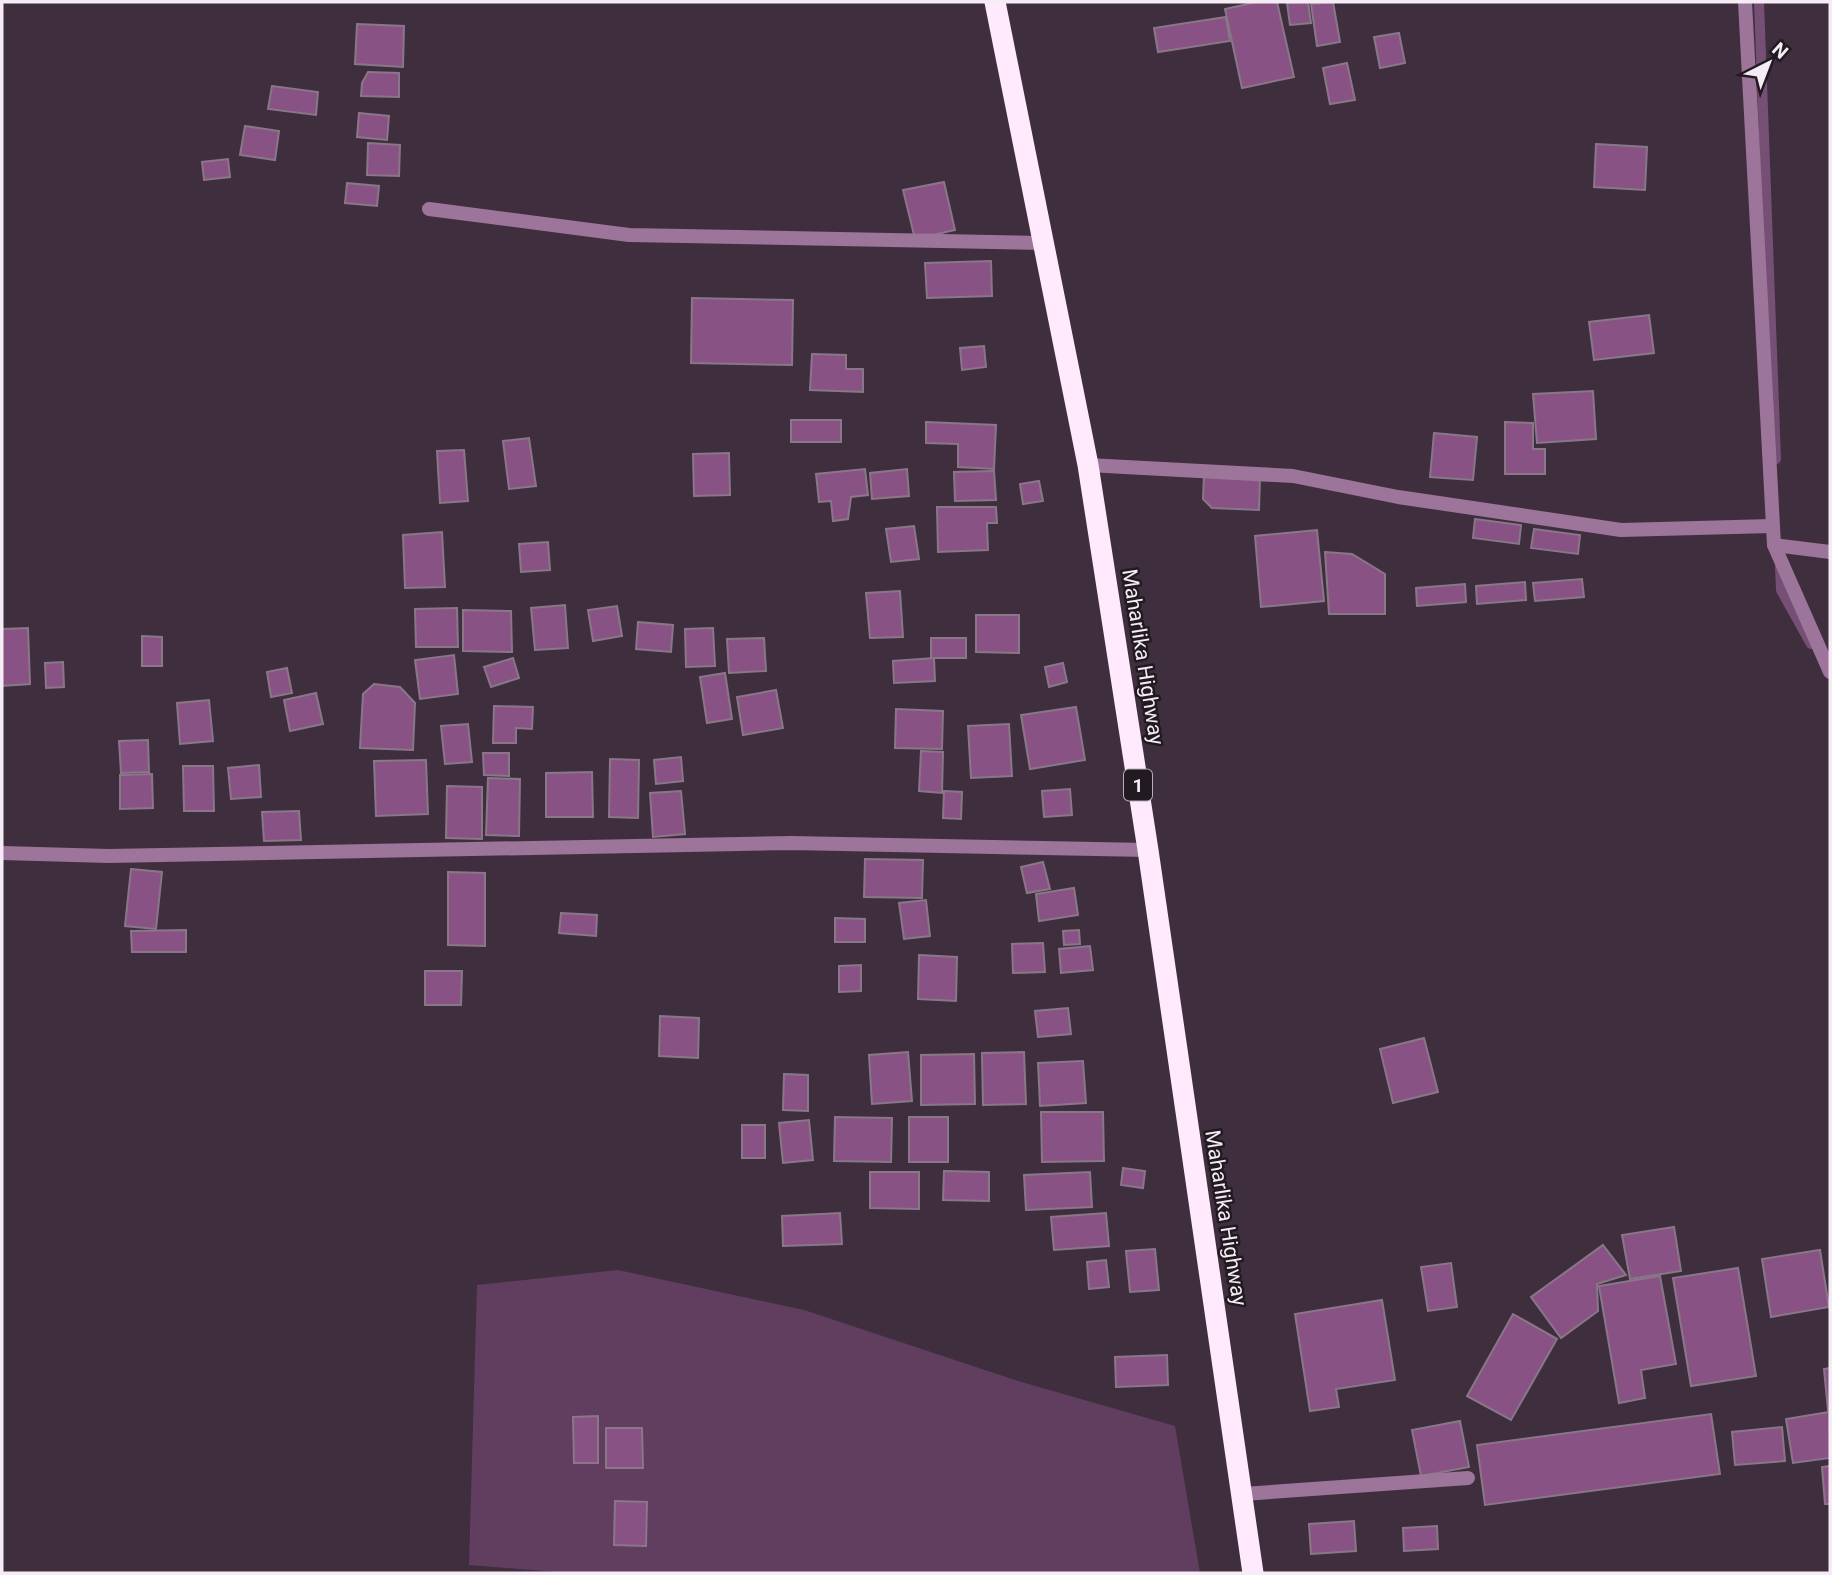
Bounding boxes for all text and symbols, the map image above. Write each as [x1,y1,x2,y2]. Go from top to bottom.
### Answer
north arrow [1734,28,1804,98]
text: N [1767,38,1793,64]
street label: Maharlika Highway [1117,567,1169,747]
road number: 1 [1124,770,1152,800]
street label: Maharlika Highway [1200,1128,1252,1308]

